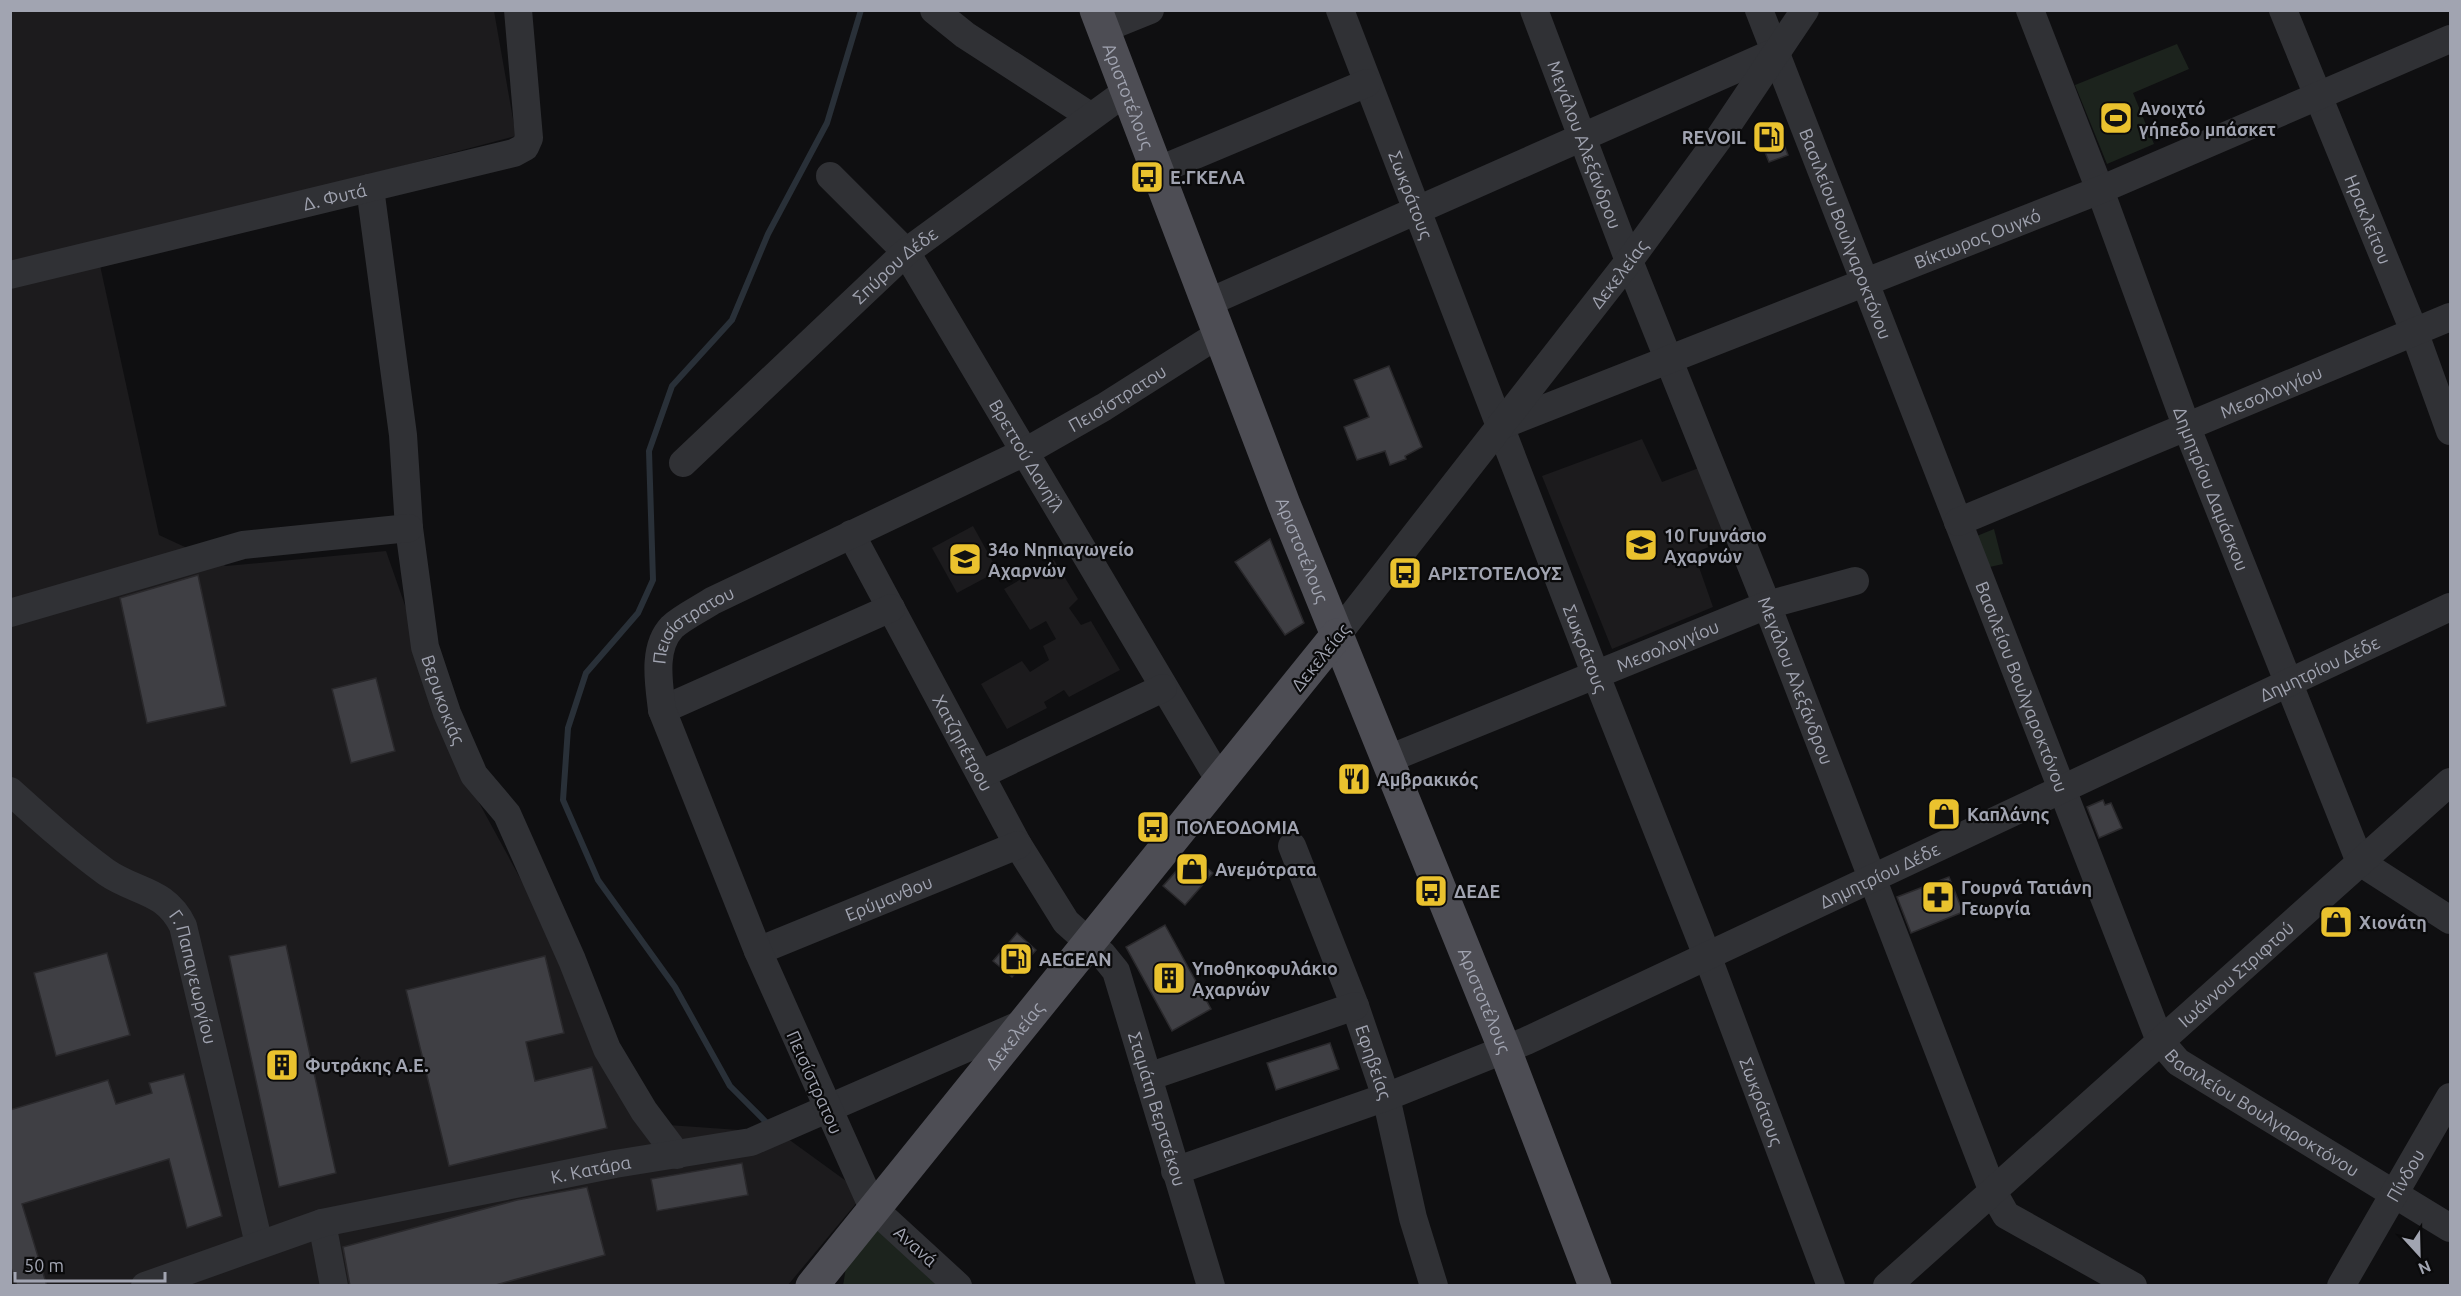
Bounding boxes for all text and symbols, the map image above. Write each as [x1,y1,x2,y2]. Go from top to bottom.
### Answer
street label: Αριστοτέλους [1099,40,1158,152]
street label: Μεγάλου Αλεξάνδρου [1544,58,1626,232]
place label: Ανοιχτό γήπεδο μπάσκετ [2139,98,2276,139]
sports icon: Ανοιχτό γήπεδο μπάσκετ [2098,100,2134,136]
fuel station icon: REVOIL [1751,119,1787,155]
street label: Βασιλείου Βουλγαροκτόνου [1796,125,1896,342]
place label: REVOIL [1682,127,1746,147]
street label: Σωκράτους [1385,148,1437,242]
bus stop icon: Ε.ΓΚΕΛΑ [1129,159,1165,195]
place label: Ε.ΓΚΕΛΑ [1170,167,1245,187]
street label: Ηρακλείτου [2341,172,2396,267]
street label: Δ. Φυτά [301,179,369,214]
street label: Βίκτωρος Ουγκό [1911,204,2043,272]
street label: Σπύρου Δέδε [848,223,941,307]
street label: Δεκελείας [1586,236,1652,312]
street label: Πεισίστρατου [1065,360,1170,435]
street label: Μεσολογγίου [2217,361,2325,422]
street label: Βρεττού Δανηΐλ [986,396,1068,515]
street label: Δημητρίου Δαμάσκου [2170,404,2253,574]
street label: Αριστοτέλους [1272,494,1333,606]
place label: 10 Γυμνάσιο Αχαρνών [1664,525,1767,566]
school or university icon: 10 Γυμνάσιο Αχαρνών [1623,527,1659,563]
place label: 34o Νηπιαγωγείο Αχαρνών [988,539,1134,580]
school or university icon: 34o Νηπιαγωγείο Αχαρνών [947,541,983,577]
bus stop icon: ΑΡΙΣΤΟΤΕΛΟΥΣ [1387,555,1423,591]
place label: ΑΡΙΣΤΟΤΕΛΟΥΣ [1428,563,1562,583]
street label: Βασιλείου Βουλγαροκτόνου [1972,578,2072,795]
street label: Πεισίστρατου [648,582,737,665]
street label: Μεγάλου Αλεξάνδρου [1755,594,1837,767]
street label: Σωκράτους [1560,602,1612,696]
street label: Μεσολογγίου [1613,616,1722,675]
street label: Δεκελείας [1287,619,1354,695]
street label: Δημητρίου Δέδε [2256,632,2383,705]
street label: Βερυκοκιάς [418,652,469,748]
street label: Χατζηπέτρου [929,691,997,794]
restaurant icon: Αμβρακικός [1336,761,1372,797]
place label: Αμβρακικός [1377,769,1479,790]
shop icon: Καπλάνης [1926,796,1962,832]
place label: Καπλάνης [1967,804,2050,825]
bus stop icon: ΠΟΛΕΟΔΟΜΙΑ [1135,809,1171,845]
place label: ΠΟΛΕΟΔΟΜΙΑ [1176,817,1300,837]
street label: Δημητρίου Δέδε [1816,838,1943,912]
shop icon: Ανεμότρατα [1174,851,1210,887]
place label: Ανεμότρατα [1215,859,1317,879]
street label: Ερύμανθου [842,871,935,924]
bus stop icon: ΔΕΔΕ [1413,873,1449,909]
place label: Γουρνά Τατιάνη Γεωργία [1961,877,2092,918]
pharmacy icon: Γουρνά Τατιάνη Γεωργία [1920,879,1956,915]
place label: ΔΕΔΕ [1454,881,1501,901]
shop icon: Χιονάτη [2318,904,2354,940]
street label: Γ. Παπαγεωργίου [166,906,221,1046]
place label: Χιονάτη [2359,912,2427,932]
street label: Ιωάννου Στριφτού [2174,917,2297,1031]
fuel station icon: AEGEAN [998,941,1034,977]
street label: Αριστοτέλους [1455,945,1515,1056]
place label: AEGEAN [1039,949,1112,969]
place label: Υποθηκοφυλάκιο Αχαρνών [1192,958,1338,999]
building icon: Υποθηκοφυλάκιο Αχαρνών [1151,960,1187,996]
street label: Δεκελείας [981,998,1048,1073]
street label: Εφηβείας [1352,1022,1396,1102]
street label: Πεισίστρατου [783,1027,847,1137]
street label: Σταμάτη Βερτσέκου [1125,1029,1190,1188]
street label: Βασιλείου Βουλγαροκτόνου [2161,1045,2363,1180]
building icon: Φυτράκης Α.Ε. [264,1047,300,1083]
street label: Σωκράτους [1736,1054,1787,1149]
place label: Φυτράκης Α.Ε. [305,1055,429,1076]
street label: Πίνδου [2382,1145,2428,1205]
street label: Κ. Κατάρα [549,1152,633,1187]
street label: Ανανά [891,1222,942,1270]
north arrow [2389,1224,2449,1284]
scale bar [15,1245,165,1283]
text: 50 m [24,1255,64,1275]
text: N [2416,1257,2434,1278]

